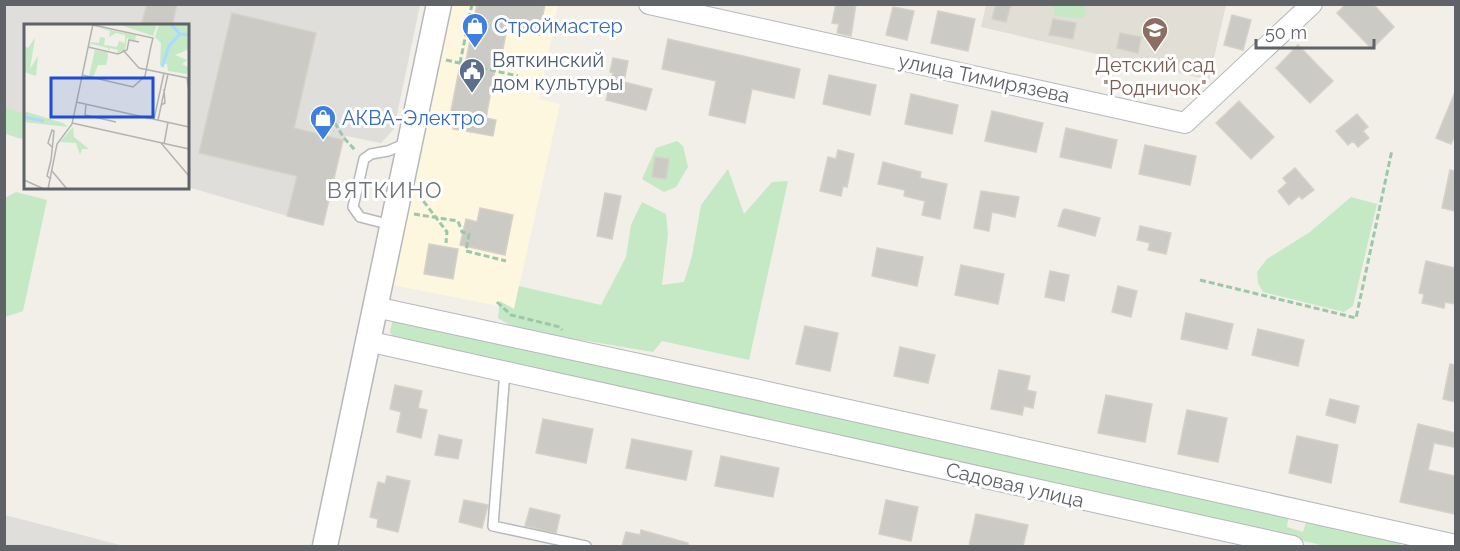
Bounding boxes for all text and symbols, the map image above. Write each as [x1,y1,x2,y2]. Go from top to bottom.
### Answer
shop icon: Строймастер [460,11,490,49]
scale bar [1256,12,1374,50]
place label: Строймастер [494,14,623,38]
school or university icon: Детский сад "Родничок" [1140,15,1170,53]
text: 50 m [1265,22,1307,43]
inset map [24,24,189,189]
place label: Вяткинский дом культуры [492,48,623,95]
street label: улица Тимирязева [896,48,1072,108]
place label: Детский сад "Родничок" [1095,53,1215,100]
public building icon: Вяткинский дом культуры [457,56,487,94]
shop icon: АКВА-Электро [308,103,338,141]
place label: АКВА-Электро [342,106,485,130]
district label: ВЯТКИНО [327,177,443,203]
street label: Садовая улица [944,457,1086,513]

